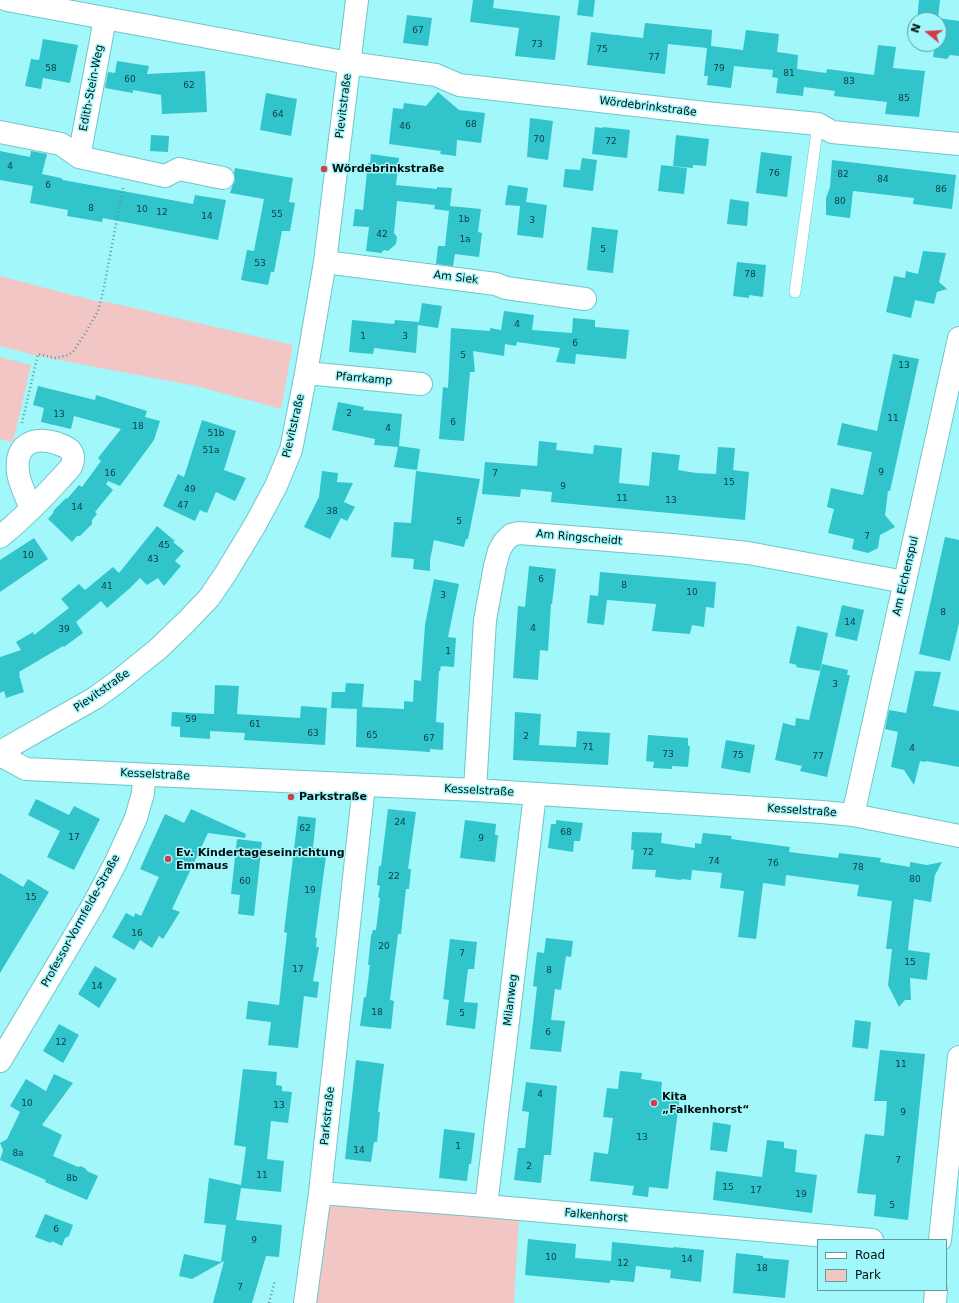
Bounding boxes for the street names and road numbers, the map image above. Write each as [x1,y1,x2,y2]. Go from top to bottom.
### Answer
street label: Edith-Stein-Weg [77,44,107,132]
street label: Pievitstraße [333,73,355,139]
street label: Wördebrinkstraße [599,94,697,120]
street label: Am Siek [433,269,479,287]
street label: Pfarrkamp [335,370,393,388]
street label: Pievitstraße [280,393,308,459]
street label: Am Ringscheidt [535,528,623,548]
street label: Am Eichenspul [890,535,922,617]
street label: Pievitstraße [72,667,132,715]
street label: Kesselstraße [120,767,190,783]
street label: Kesselstraße [444,783,514,799]
street label: Kesselstraße [767,802,837,820]
street label: Professor-Vormfelde-Straße [39,852,123,990]
street label: Milanweg [501,973,521,1027]
street label: Parkstraße [318,1086,338,1146]
street label: Falkenhorst [564,1207,628,1225]

